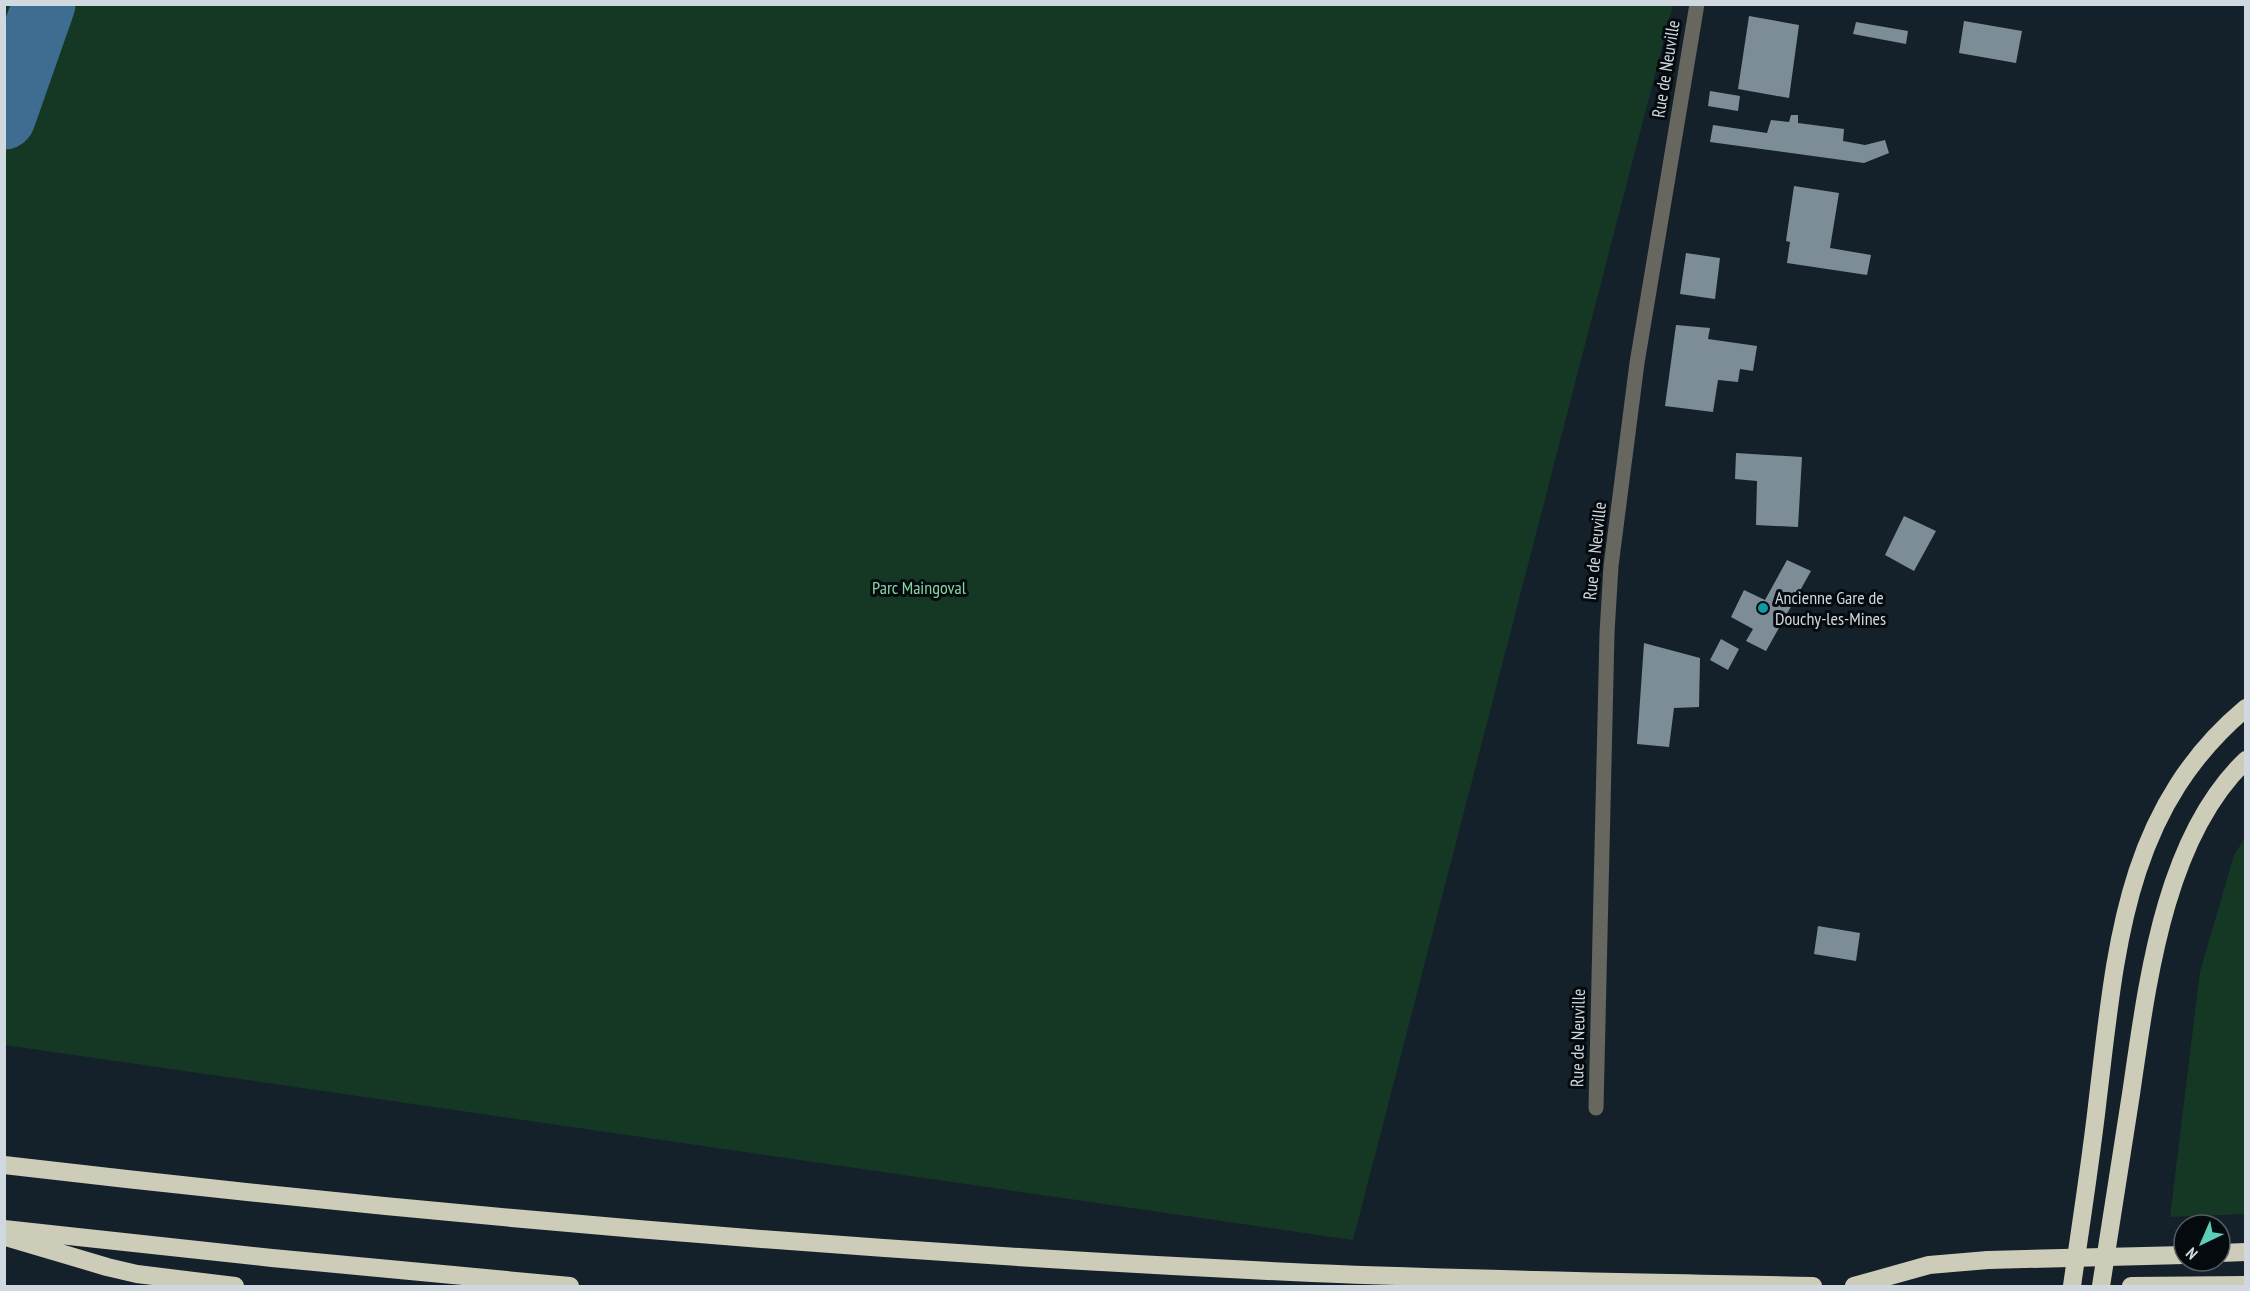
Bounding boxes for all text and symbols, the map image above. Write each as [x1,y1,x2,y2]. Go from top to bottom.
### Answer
street label: Rue de Neuville [1646,19,1685,119]
street label: Rue de Neuville [1578,501,1611,601]
park label: Parc Maingoval [872,576,967,599]
place label: Ancienne Gare de Douchy-les-Mines [1775,586,1886,630]
marker: Ancienne Gare de Douchy-les-Mines [1756,601,1770,615]
street label: Rue de Neuville [1565,989,1590,1087]
north arrow [2172,1213,2232,1273]
text: N [2182,1244,2202,1264]

